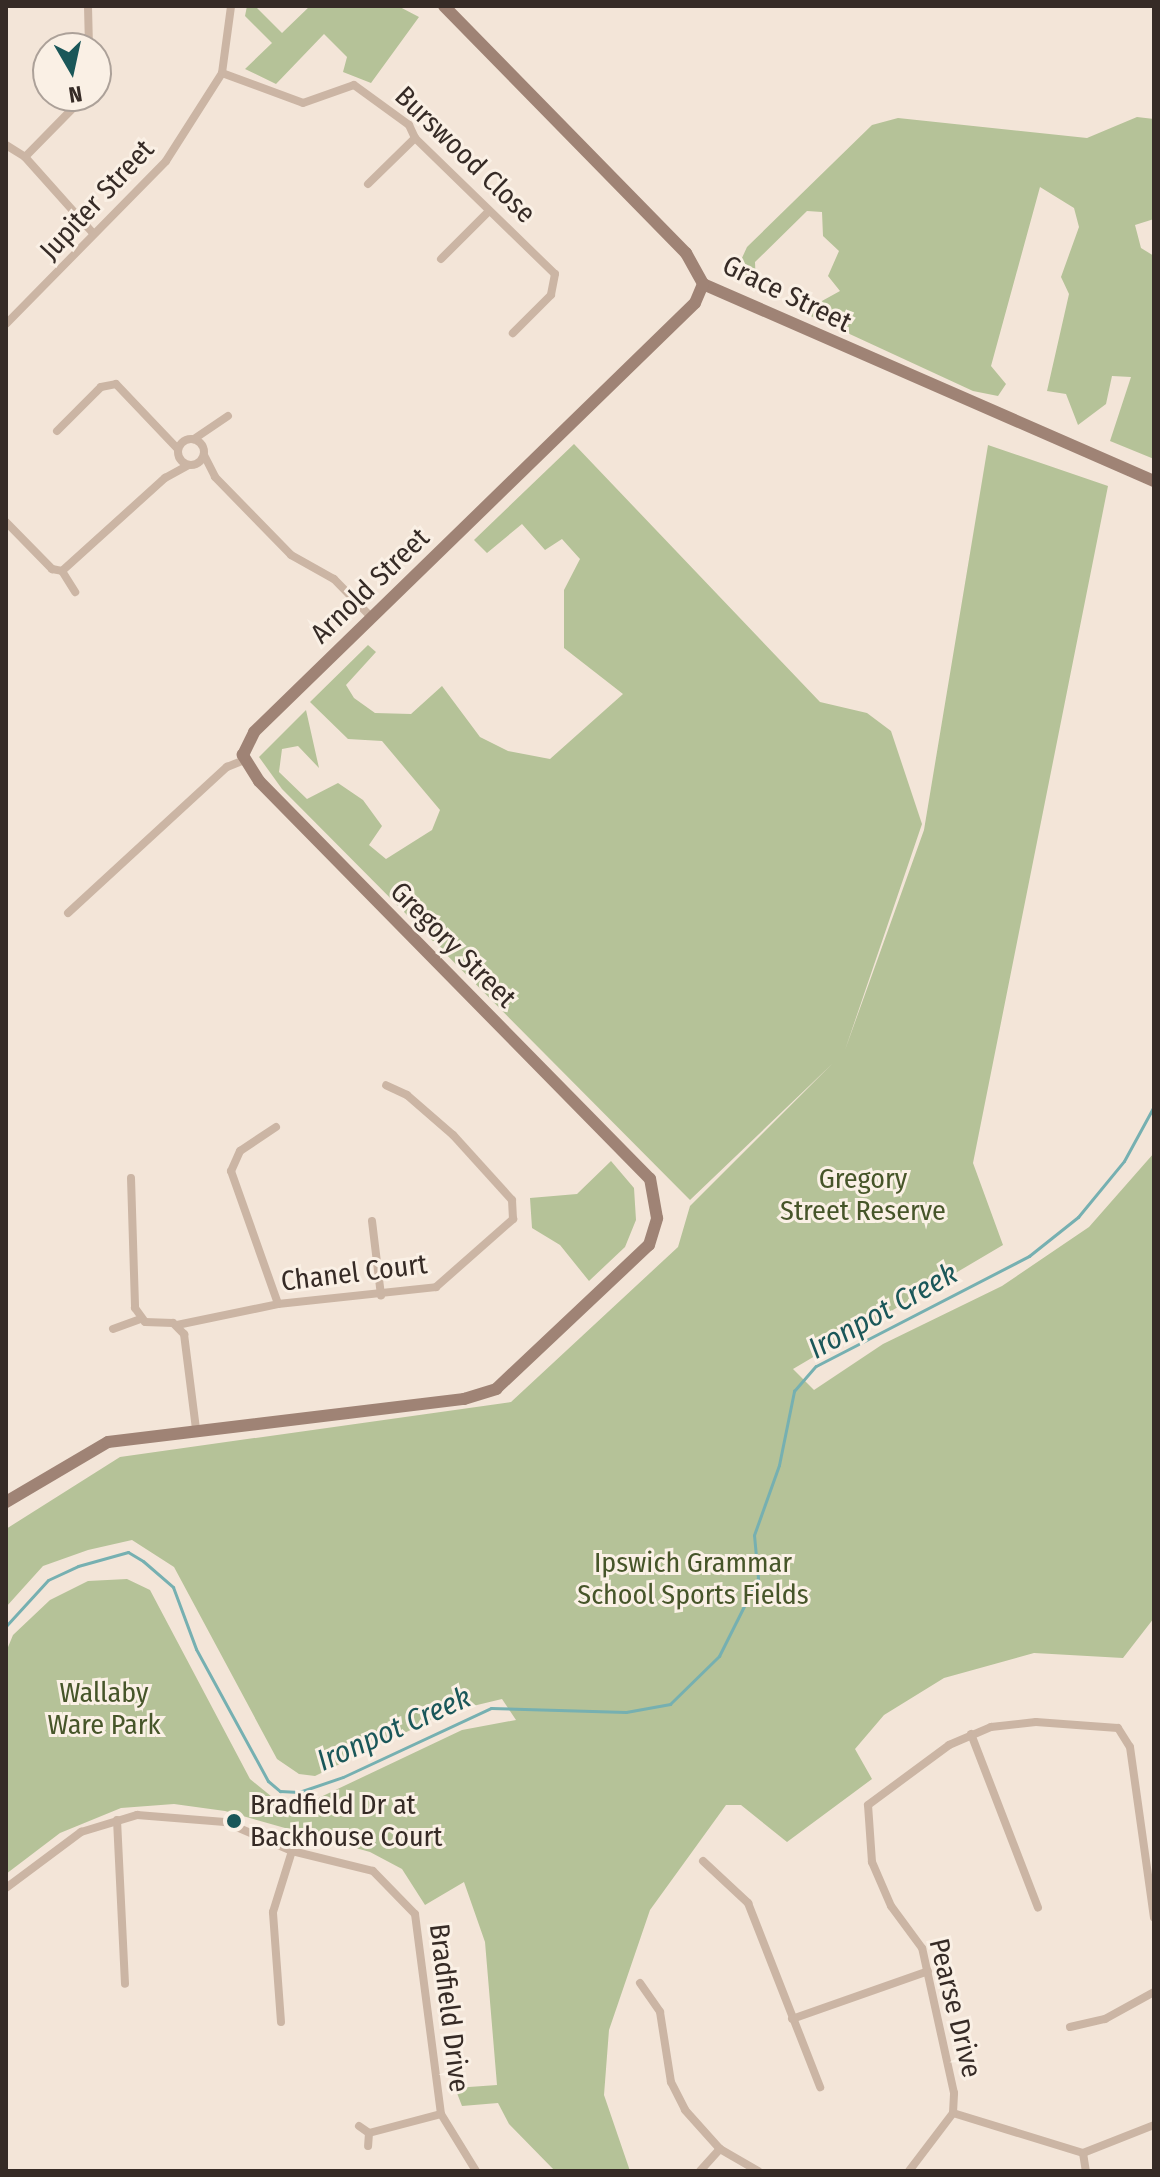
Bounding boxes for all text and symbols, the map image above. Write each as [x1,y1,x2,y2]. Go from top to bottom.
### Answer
north arrow [32,32,112,112]
text: N [67,80,84,109]
street label: Burswood Close [388,80,542,230]
street label: Jupiter Street [33,133,161,267]
street label: Grace Street [717,248,857,340]
street label: Arnold Street [304,521,436,651]
street label: Gregory Street [383,875,523,1015]
park label: Gregory Street Reserve [780,1162,946,1228]
street label: Chanel Court [279,1247,429,1299]
water label: Ironpot Creek [802,1255,964,1367]
park label: Ipswich Grammar School Sports Fields [577,1546,809,1612]
park label: Wallaby Ware Park [48,1676,160,1742]
water label: Ironpot Creek [312,1679,476,1779]
place label: Bradfield Dr at Backhouse Court [250,1788,443,1854]
marker: Bradfield Dr at Backhouse Court [225,1812,243,1830]
street label: Bradfield Drive [422,1922,476,2094]
street label: Pearse Drive [922,1935,988,2081]

